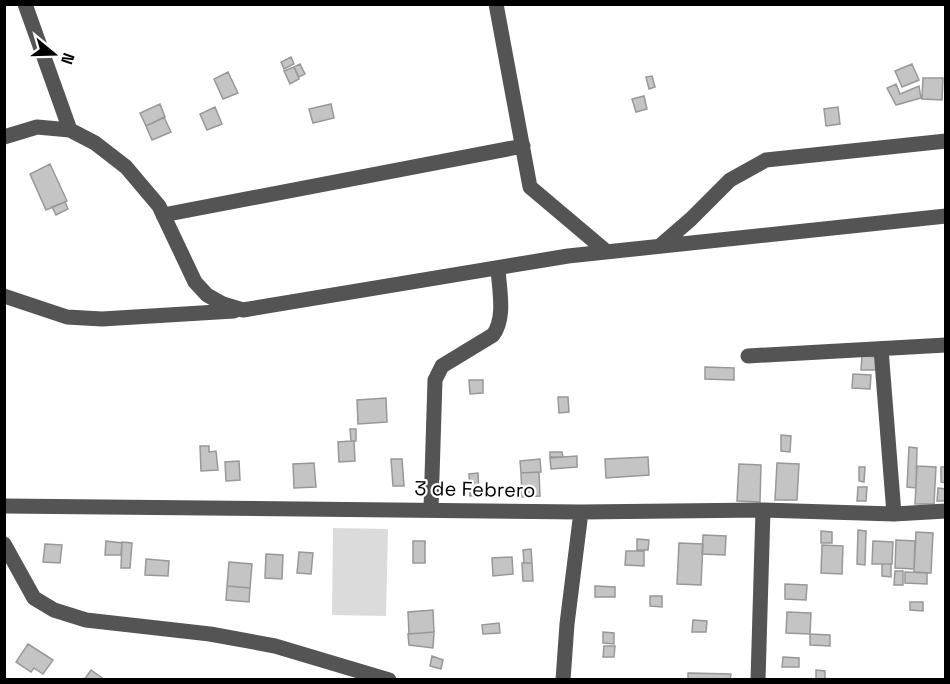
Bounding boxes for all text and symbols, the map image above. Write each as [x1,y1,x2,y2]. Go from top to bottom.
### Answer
north arrow [24,24,84,84]
text: N [56,50,79,67]
street label: 3 de Febrero [414,475,536,503]

